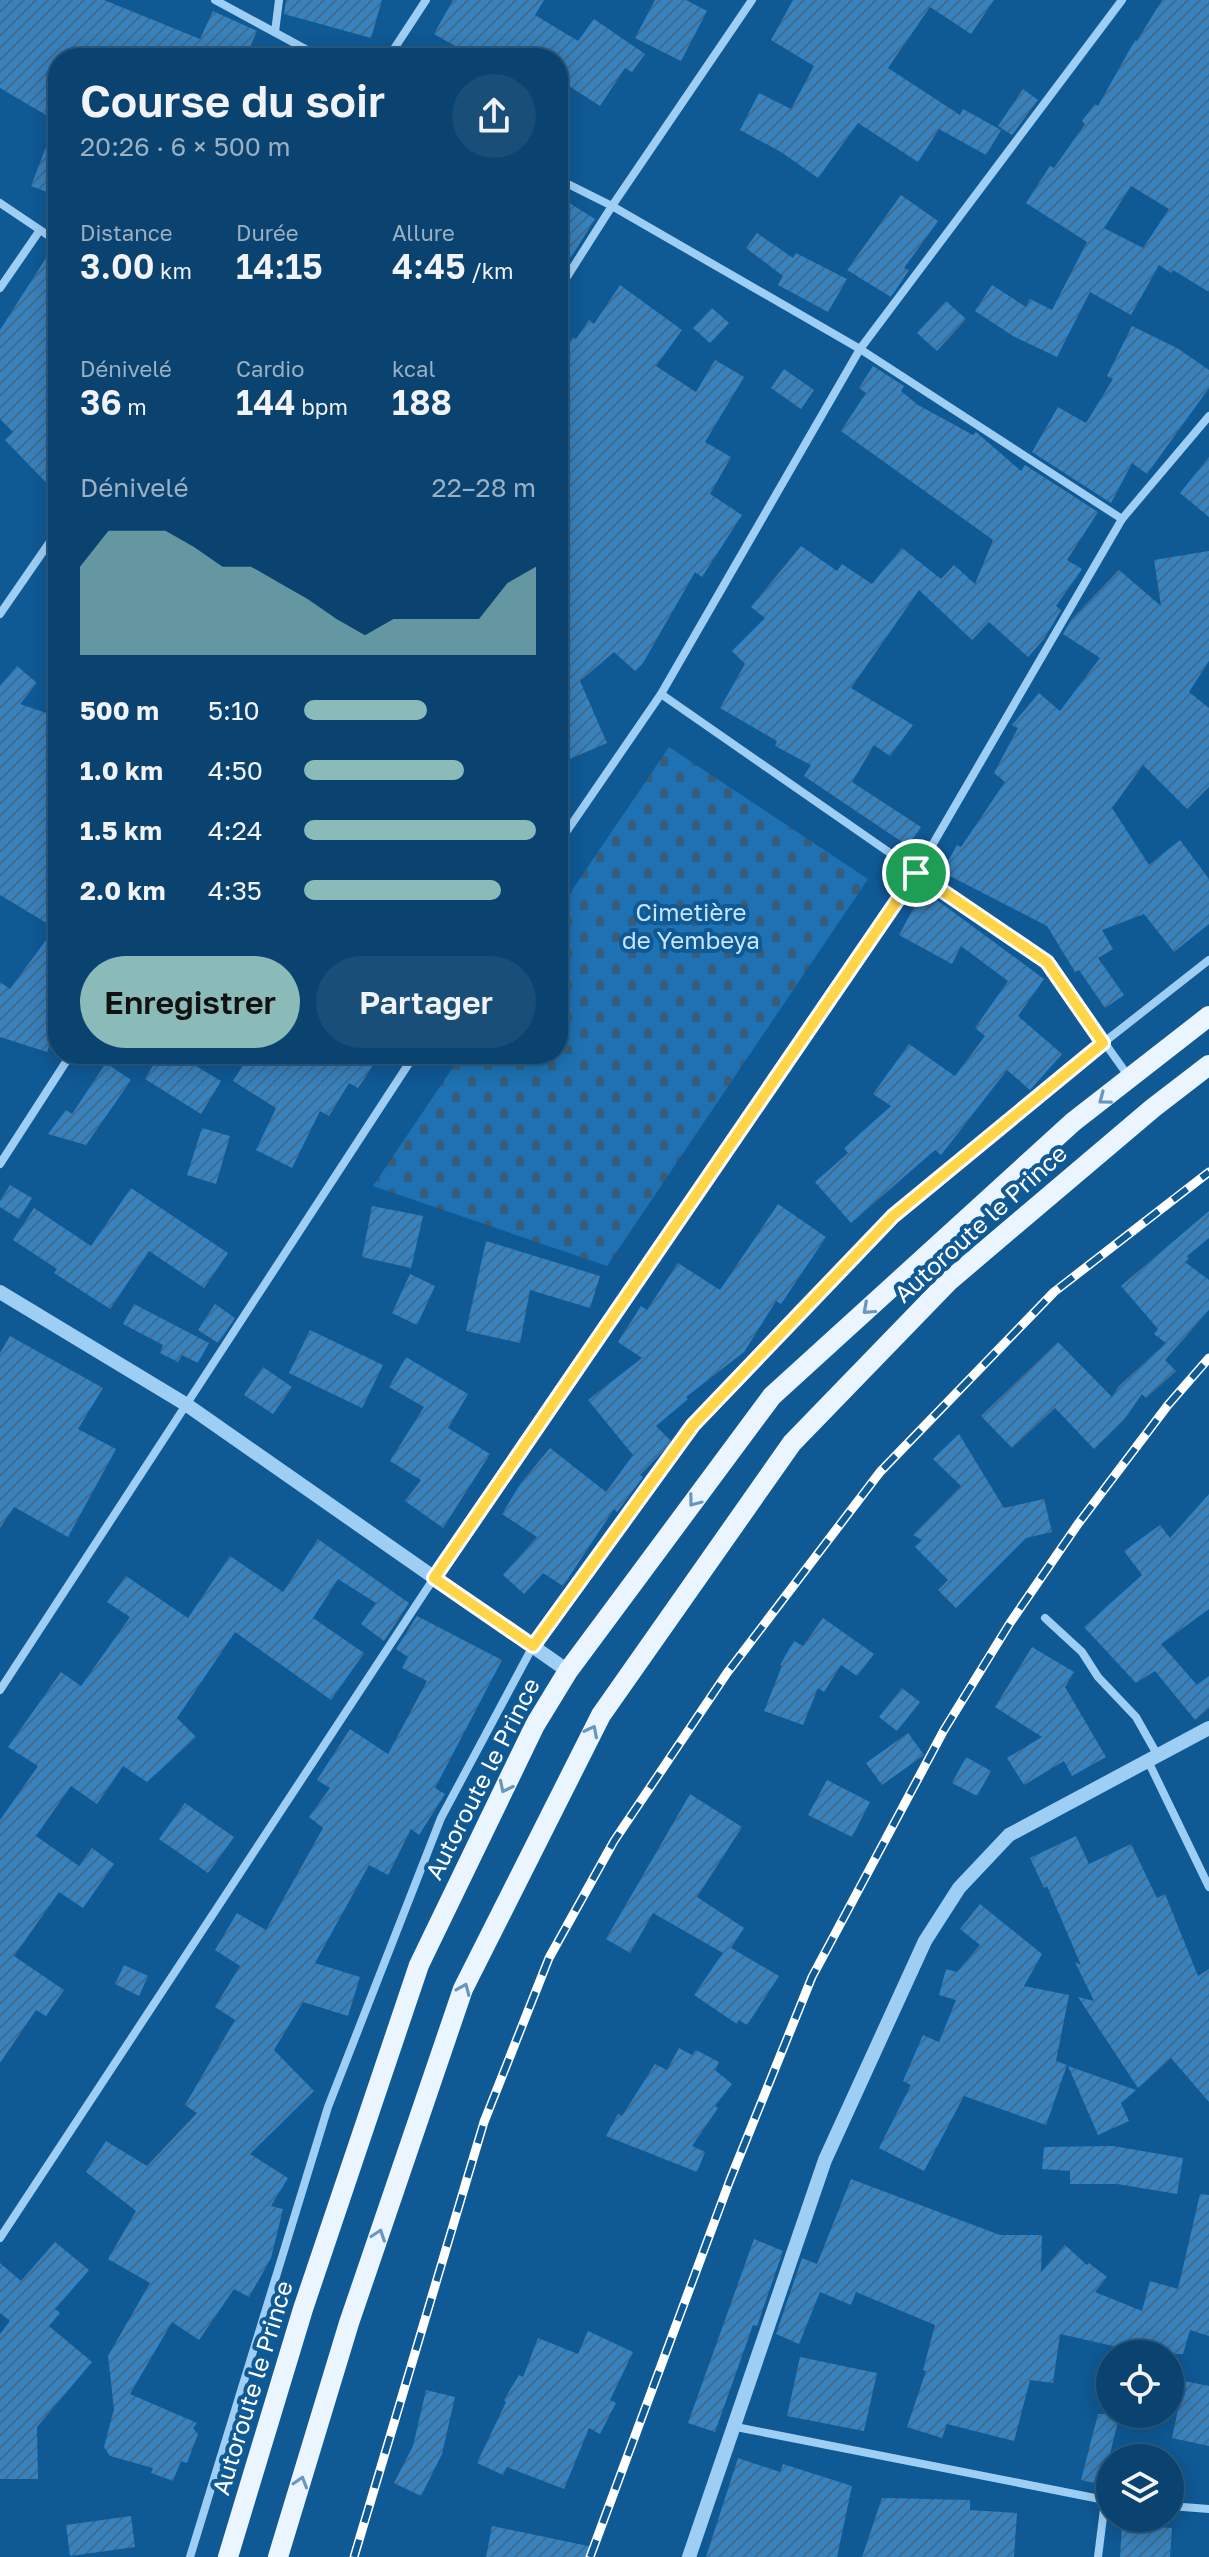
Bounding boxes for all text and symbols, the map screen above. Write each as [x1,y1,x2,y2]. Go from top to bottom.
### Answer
text: Course du soir [80,74,385,127]
button: share [452,74,536,158]
text: 20:26 · 6 × 500 m [80,131,290,162]
text: Distance [80,219,172,246]
text: Durée [236,219,299,246]
text: Allure [392,219,455,246]
text: 3.00 [80,246,155,286]
text: 14:15 [236,246,323,286]
text: 4:45 [392,246,466,286]
text: km [155,257,192,284]
text: /km [466,257,514,284]
text: Dénivelé [80,355,172,382]
text: Cardio [236,355,304,382]
text: kcal [392,355,435,382]
text: 36 [80,382,122,422]
text: 144 [236,382,296,422]
text: 188 [392,382,452,422]
text: m [122,393,147,420]
text: bpm [296,393,348,420]
text: Dénivelé [80,472,189,503]
text: 22–28 m [432,472,536,503]
text: 500 m [80,695,159,726]
text: 5:10 [208,695,260,726]
text: 1.0 km [80,755,163,786]
text: 4:50 [208,755,263,786]
text: 1.5 km [80,815,162,846]
text: 4:24 [208,815,263,846]
pin [882,839,950,907]
icon: arrive [894,851,938,895]
text: 2.0 km [80,875,165,906]
text: 4:35 [208,875,262,906]
park label: Cimetière de Yembeya [622,897,760,954]
button: Enregistrer [80,956,300,1048]
button: Partager [316,956,536,1048]
one-way arrow [1098,1089,1113,1103]
street label: Autoroute le Prince [888,1138,1072,1308]
one-way arrow [863,1299,877,1314]
one-way arrow [690,1492,704,1507]
street label: Autoroute le Prince [418,1673,545,1884]
one-way arrow [583,1725,598,1740]
one-way arrow [499,1779,515,1794]
one-way arrow [455,1983,471,1997]
one-way arrow [370,2228,386,2242]
street label: Autoroute le Prince [205,2277,298,2498]
map controls [1096,2340,1184,2532]
button: locate [1096,2340,1184,2428]
button: layers [1096,2444,1184,2532]
one-way arrow [291,2476,307,2490]

